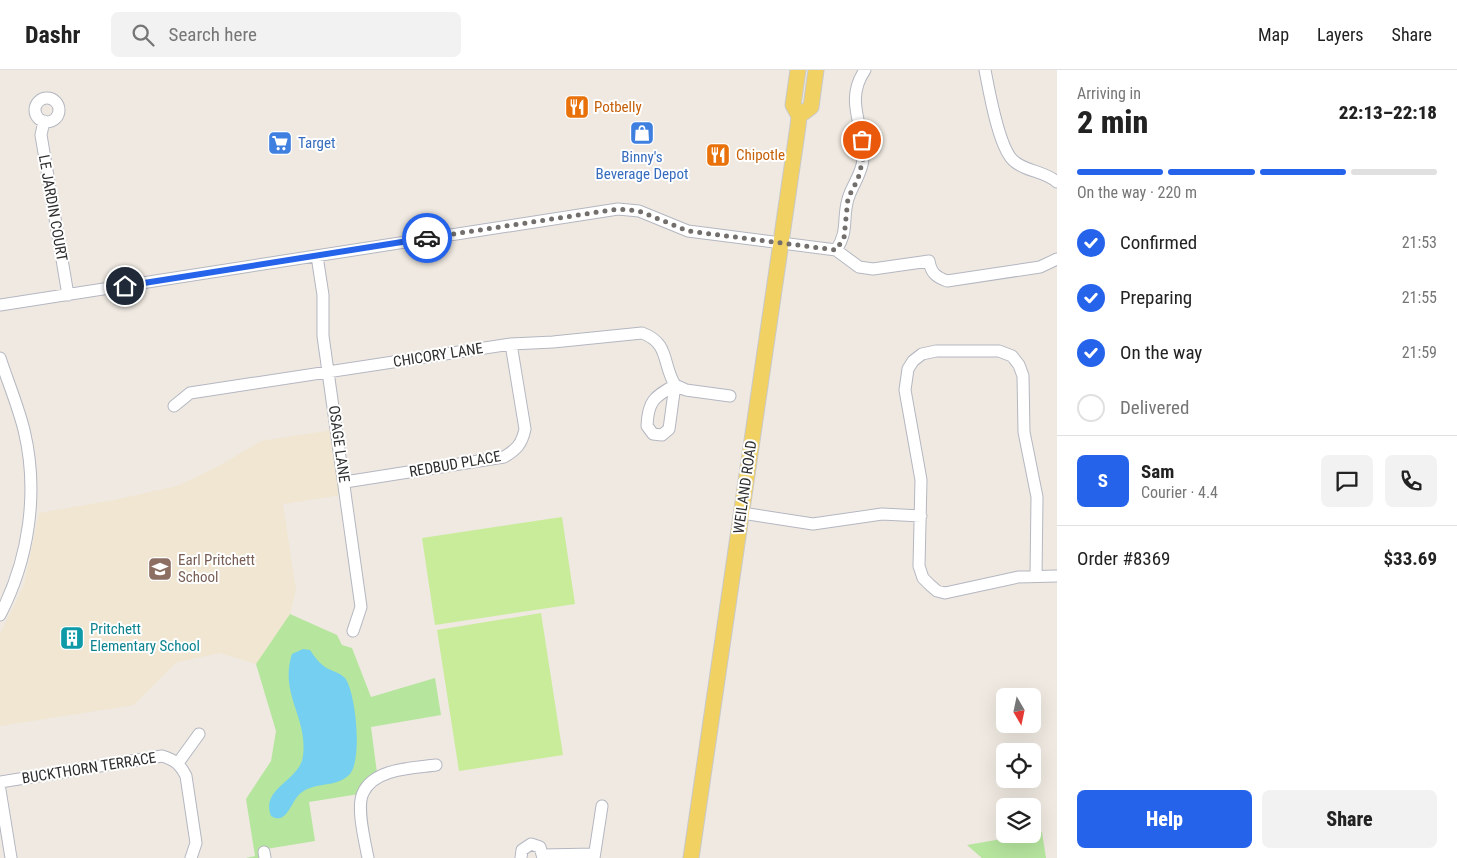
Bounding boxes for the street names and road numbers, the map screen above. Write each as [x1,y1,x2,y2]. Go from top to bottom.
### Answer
street label: LE JARDIN COURT [35,153,71,263]
street label: CHICORY LANE [392,339,484,371]
street label: OSAGE LANE [325,404,353,484]
street label: WEILAND ROAD [730,439,760,535]
street label: REDBUD PLACE [408,447,502,481]
street label: BUCKTHORN TERRACE [21,749,157,787]

